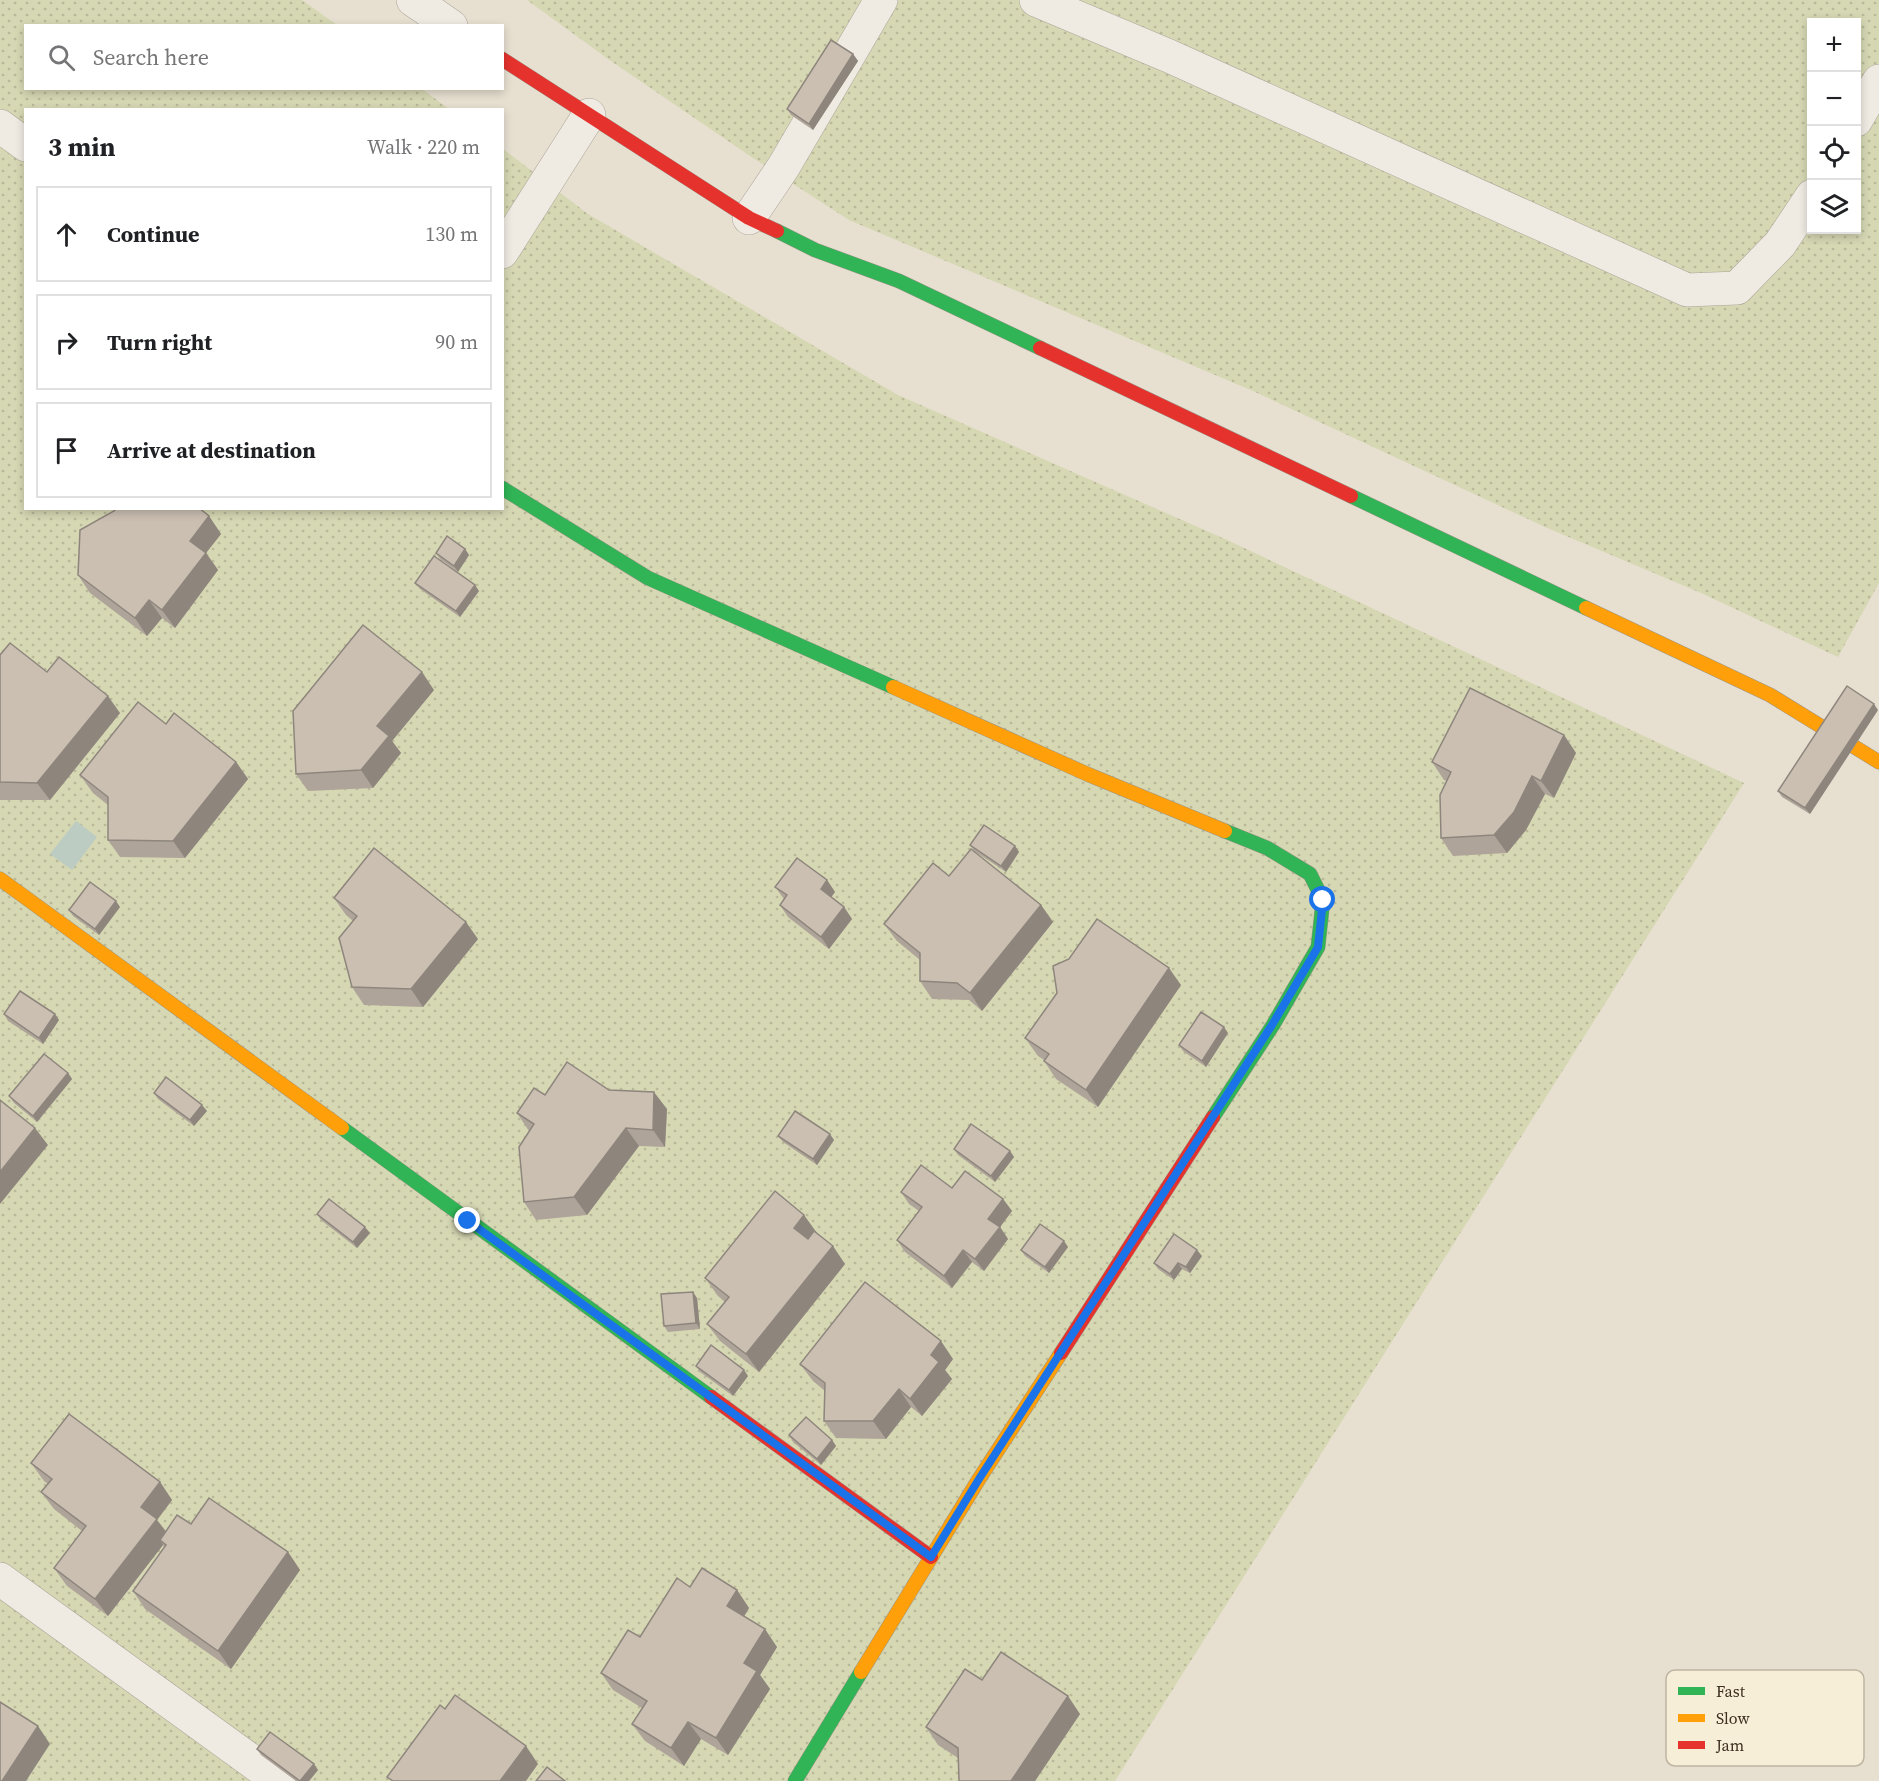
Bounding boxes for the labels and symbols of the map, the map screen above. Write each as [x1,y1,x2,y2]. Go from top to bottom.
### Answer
route start [1309,886,1335,912]
route end [454,1207,480,1233]
legend [1666,1670,1864,1766]
text: Fast [1716,1680,1746,1702]
text: Slow [1716,1707,1751,1729]
text: Jam [1715,1734,1744,1756]

